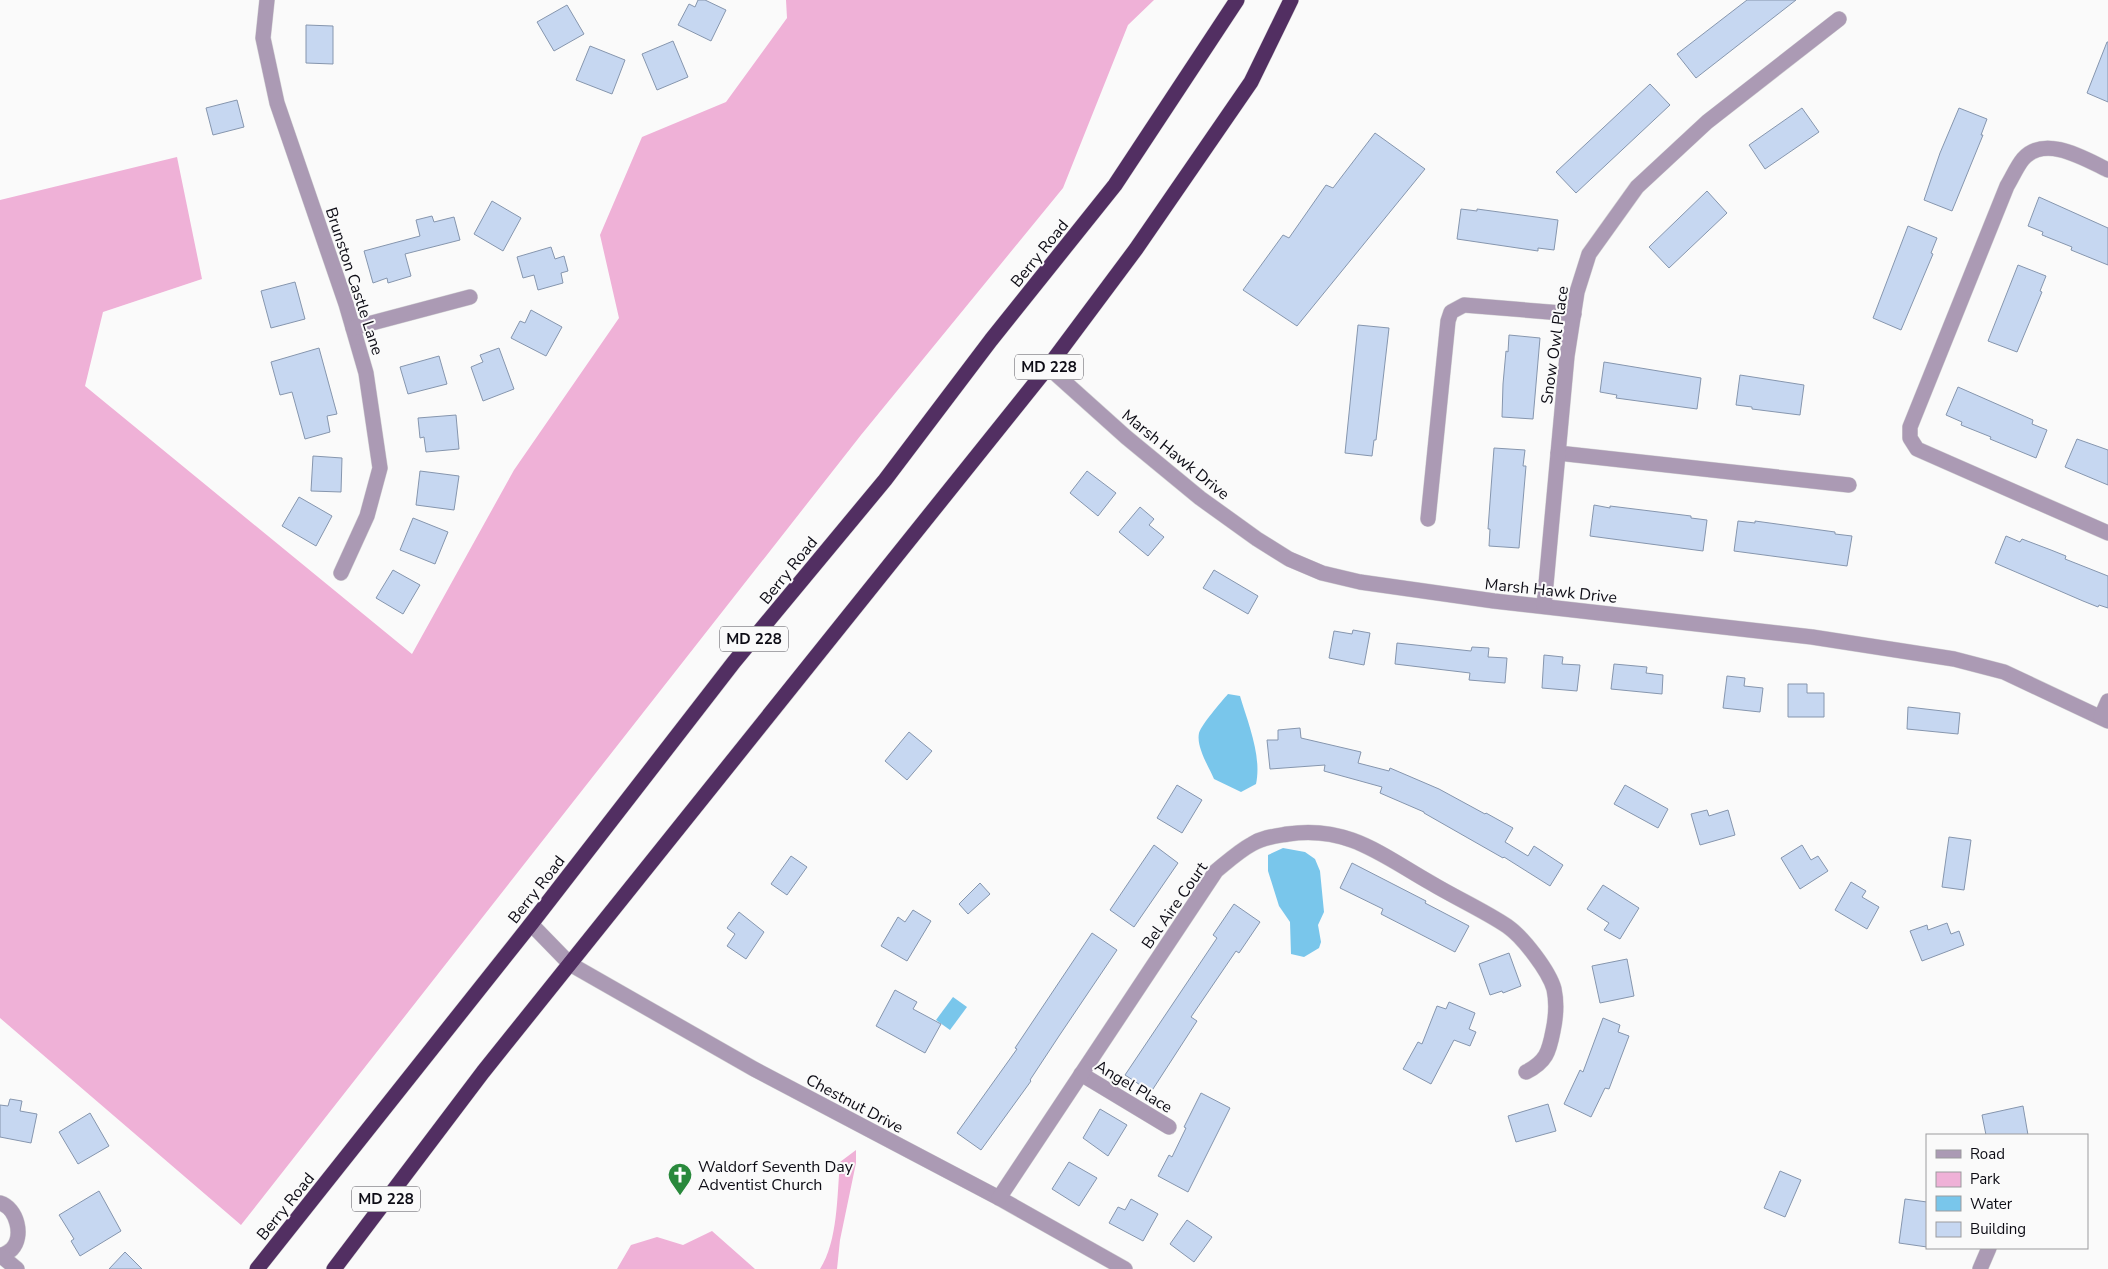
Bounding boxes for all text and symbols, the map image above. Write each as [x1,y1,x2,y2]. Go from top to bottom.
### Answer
street label: Brunston Castle Lane [320,205,388,358]
street label: Berry Road [1006,215,1074,292]
street label: Snow Owl Place [1536,285,1574,406]
road number: MD 228 [1015,354,1083,380]
street label: Marsh Hawk Drive [1117,404,1234,505]
street label: Berry Road [755,532,823,609]
street label: Marsh Hawk Drive [1484,573,1618,609]
road number: MD 228 [720,626,788,652]
street label: Berry Road [503,851,570,928]
street label: Bel Aire Court [1137,857,1213,954]
street label: Angel Place [1091,1055,1176,1119]
street label: Chestnut Drive [802,1069,907,1139]
legend [1926,1134,2088,1249]
text: Road [1970,1144,2005,1164]
place label: Waldorf Seventh Day Adventist Church [698,1156,854,1196]
church icon: Waldorf Seventh Day Adventist Church [667,1162,693,1196]
street label: Berry Road [252,1168,320,1245]
text: Park [1970,1169,2000,1189]
road number: MD 228 [352,1186,420,1212]
text: Water [1970,1194,2013,1214]
text: Building [1970,1219,2026,1239]

